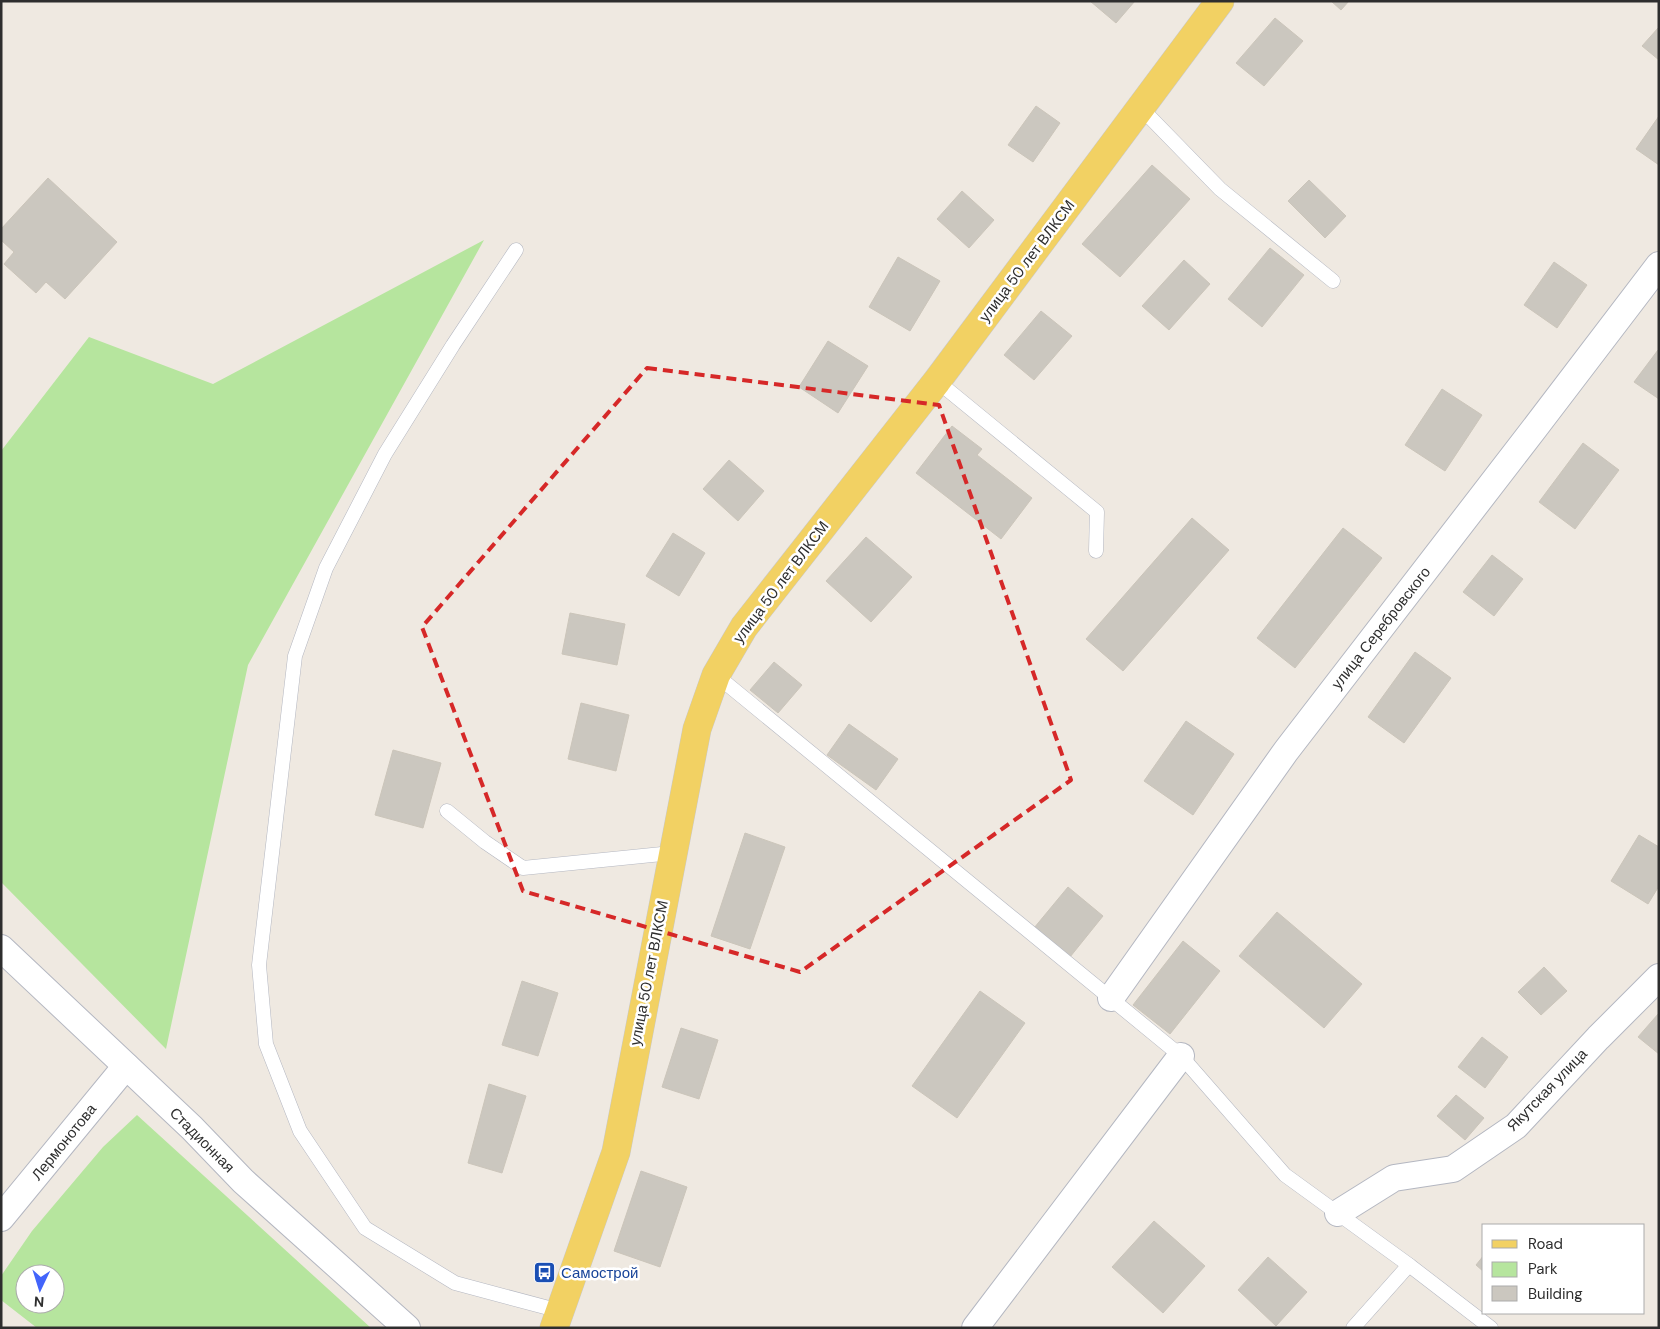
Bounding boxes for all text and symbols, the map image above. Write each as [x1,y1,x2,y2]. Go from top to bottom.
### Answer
street label: улица 50 лет ВЛКСМ [975,196,1079,326]
street label: улица 50 лет ВЛКСМ [729,517,833,647]
street label: улица Серебровского [1327,563,1435,693]
street label: улица 50 лет ВЛКСМ [625,899,673,1047]
street label: Якутская улица [1502,1044,1592,1136]
street label: Лермонотова [27,1099,101,1184]
street label: Стадионная [165,1103,239,1177]
legend [1482,1224,1645,1314]
text: Road [1528,1234,1563,1254]
text: Park [1528,1259,1558,1279]
bus stop icon: Самострой [533,1261,557,1285]
place label: Самострой [561,1263,638,1283]
north arrow [15,1264,65,1314]
text: Building [1528,1284,1583,1304]
text: N [33,1293,45,1311]

